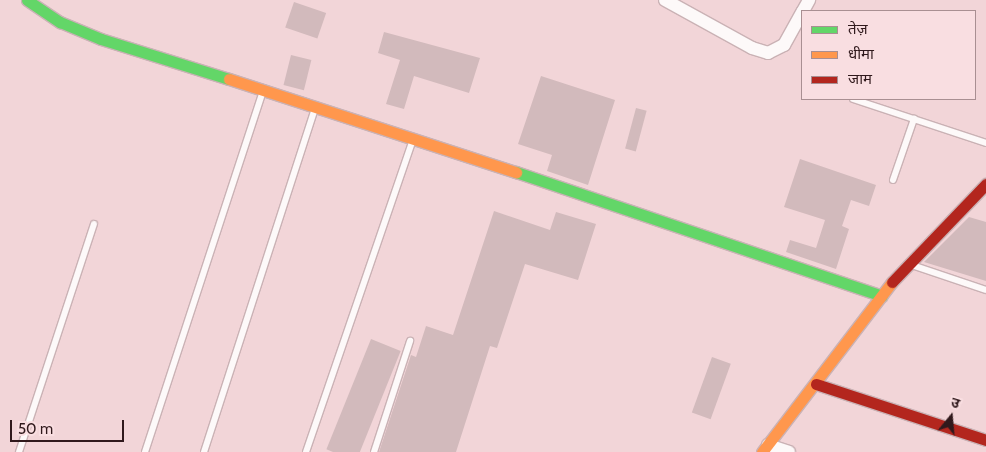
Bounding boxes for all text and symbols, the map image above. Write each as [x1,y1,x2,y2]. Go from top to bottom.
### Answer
legend [801,10,976,100]
text: तेज़ [848,20,868,38]
text: धीमा [848,45,874,63]
text: जाम [848,70,872,88]
north arrow [926,392,976,442]
text: उ [949,393,962,412]
scale bar [12,410,126,442]
text: 50 m [18,420,53,438]

